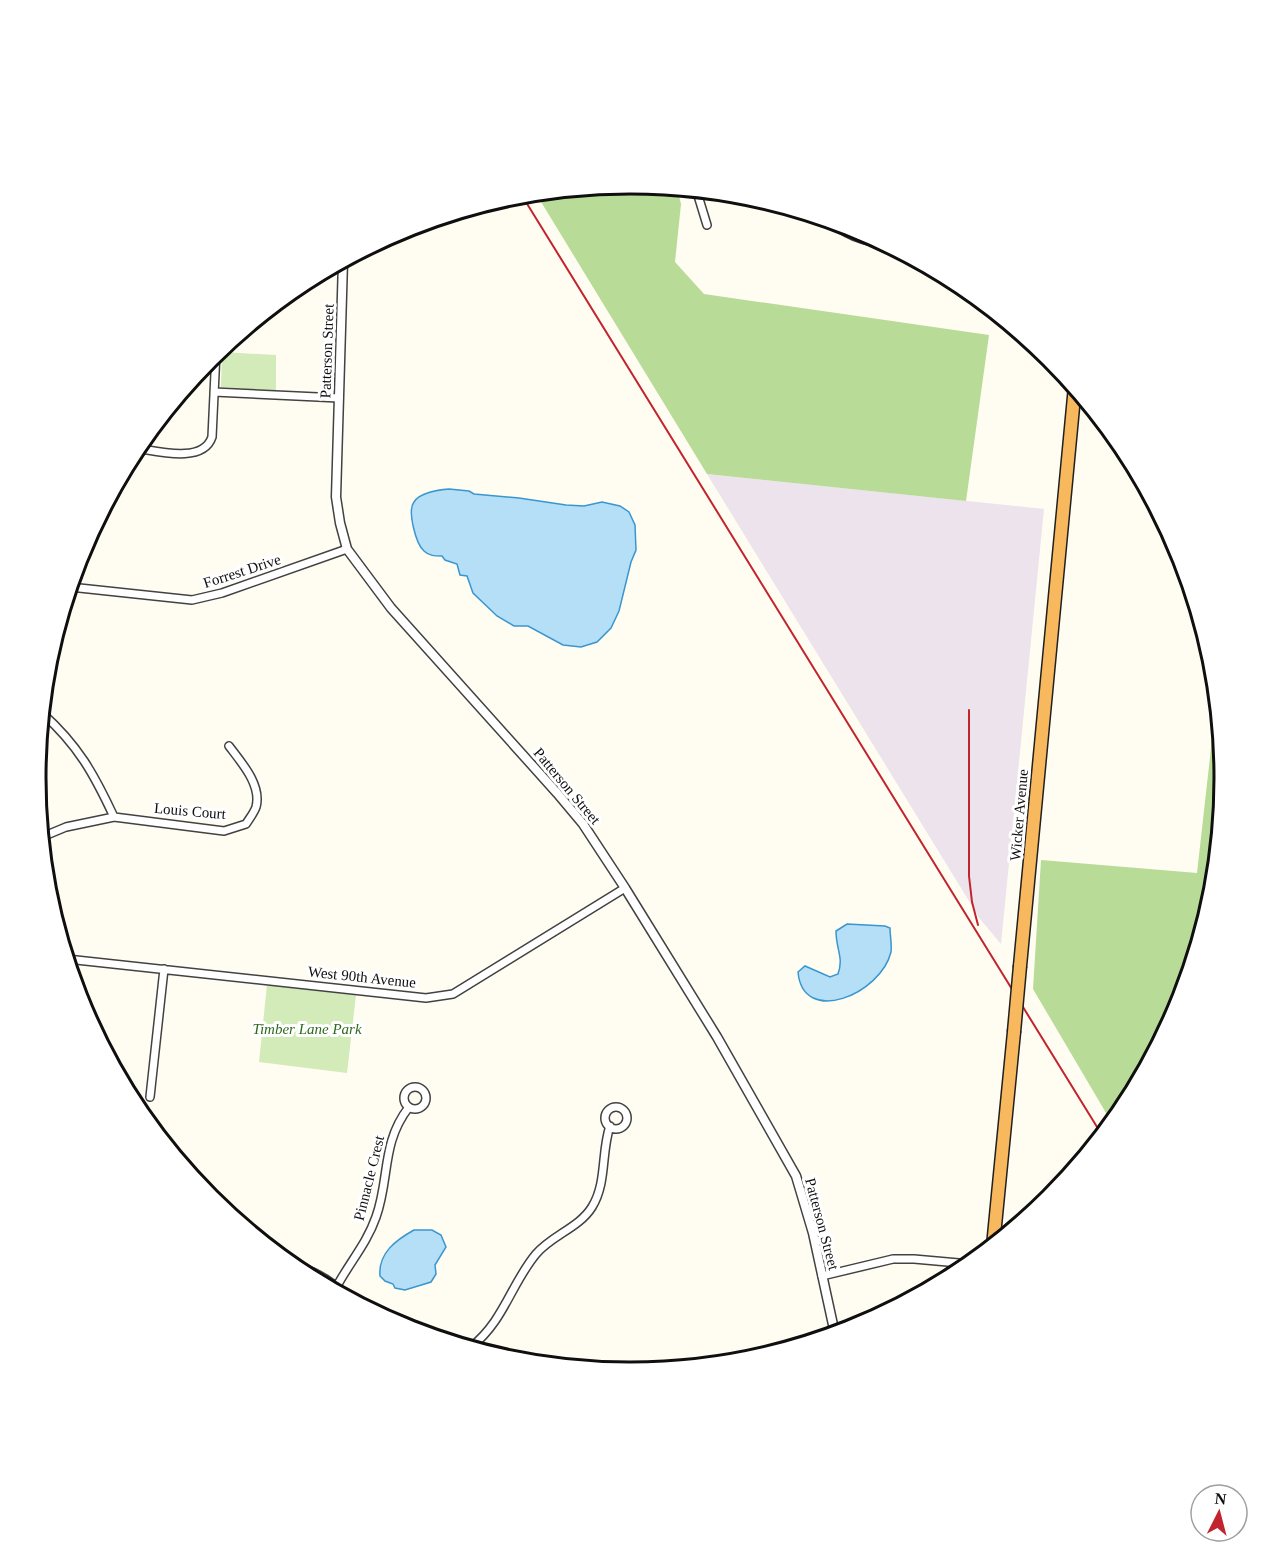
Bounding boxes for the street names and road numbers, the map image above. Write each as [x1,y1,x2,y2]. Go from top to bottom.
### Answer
street label: Patterson Street [317,303,337,399]
street label: Forrest Drive [201,551,283,591]
street label: Patterson Street [530,745,604,828]
street label: Wicker Avenue [1007,768,1031,862]
street label: Louis Court [153,800,227,822]
street label: West 90th Avenue [307,963,417,991]
street label: Pinnacle Crest [351,1133,387,1222]
street label: Patterson Street [802,1176,842,1273]

